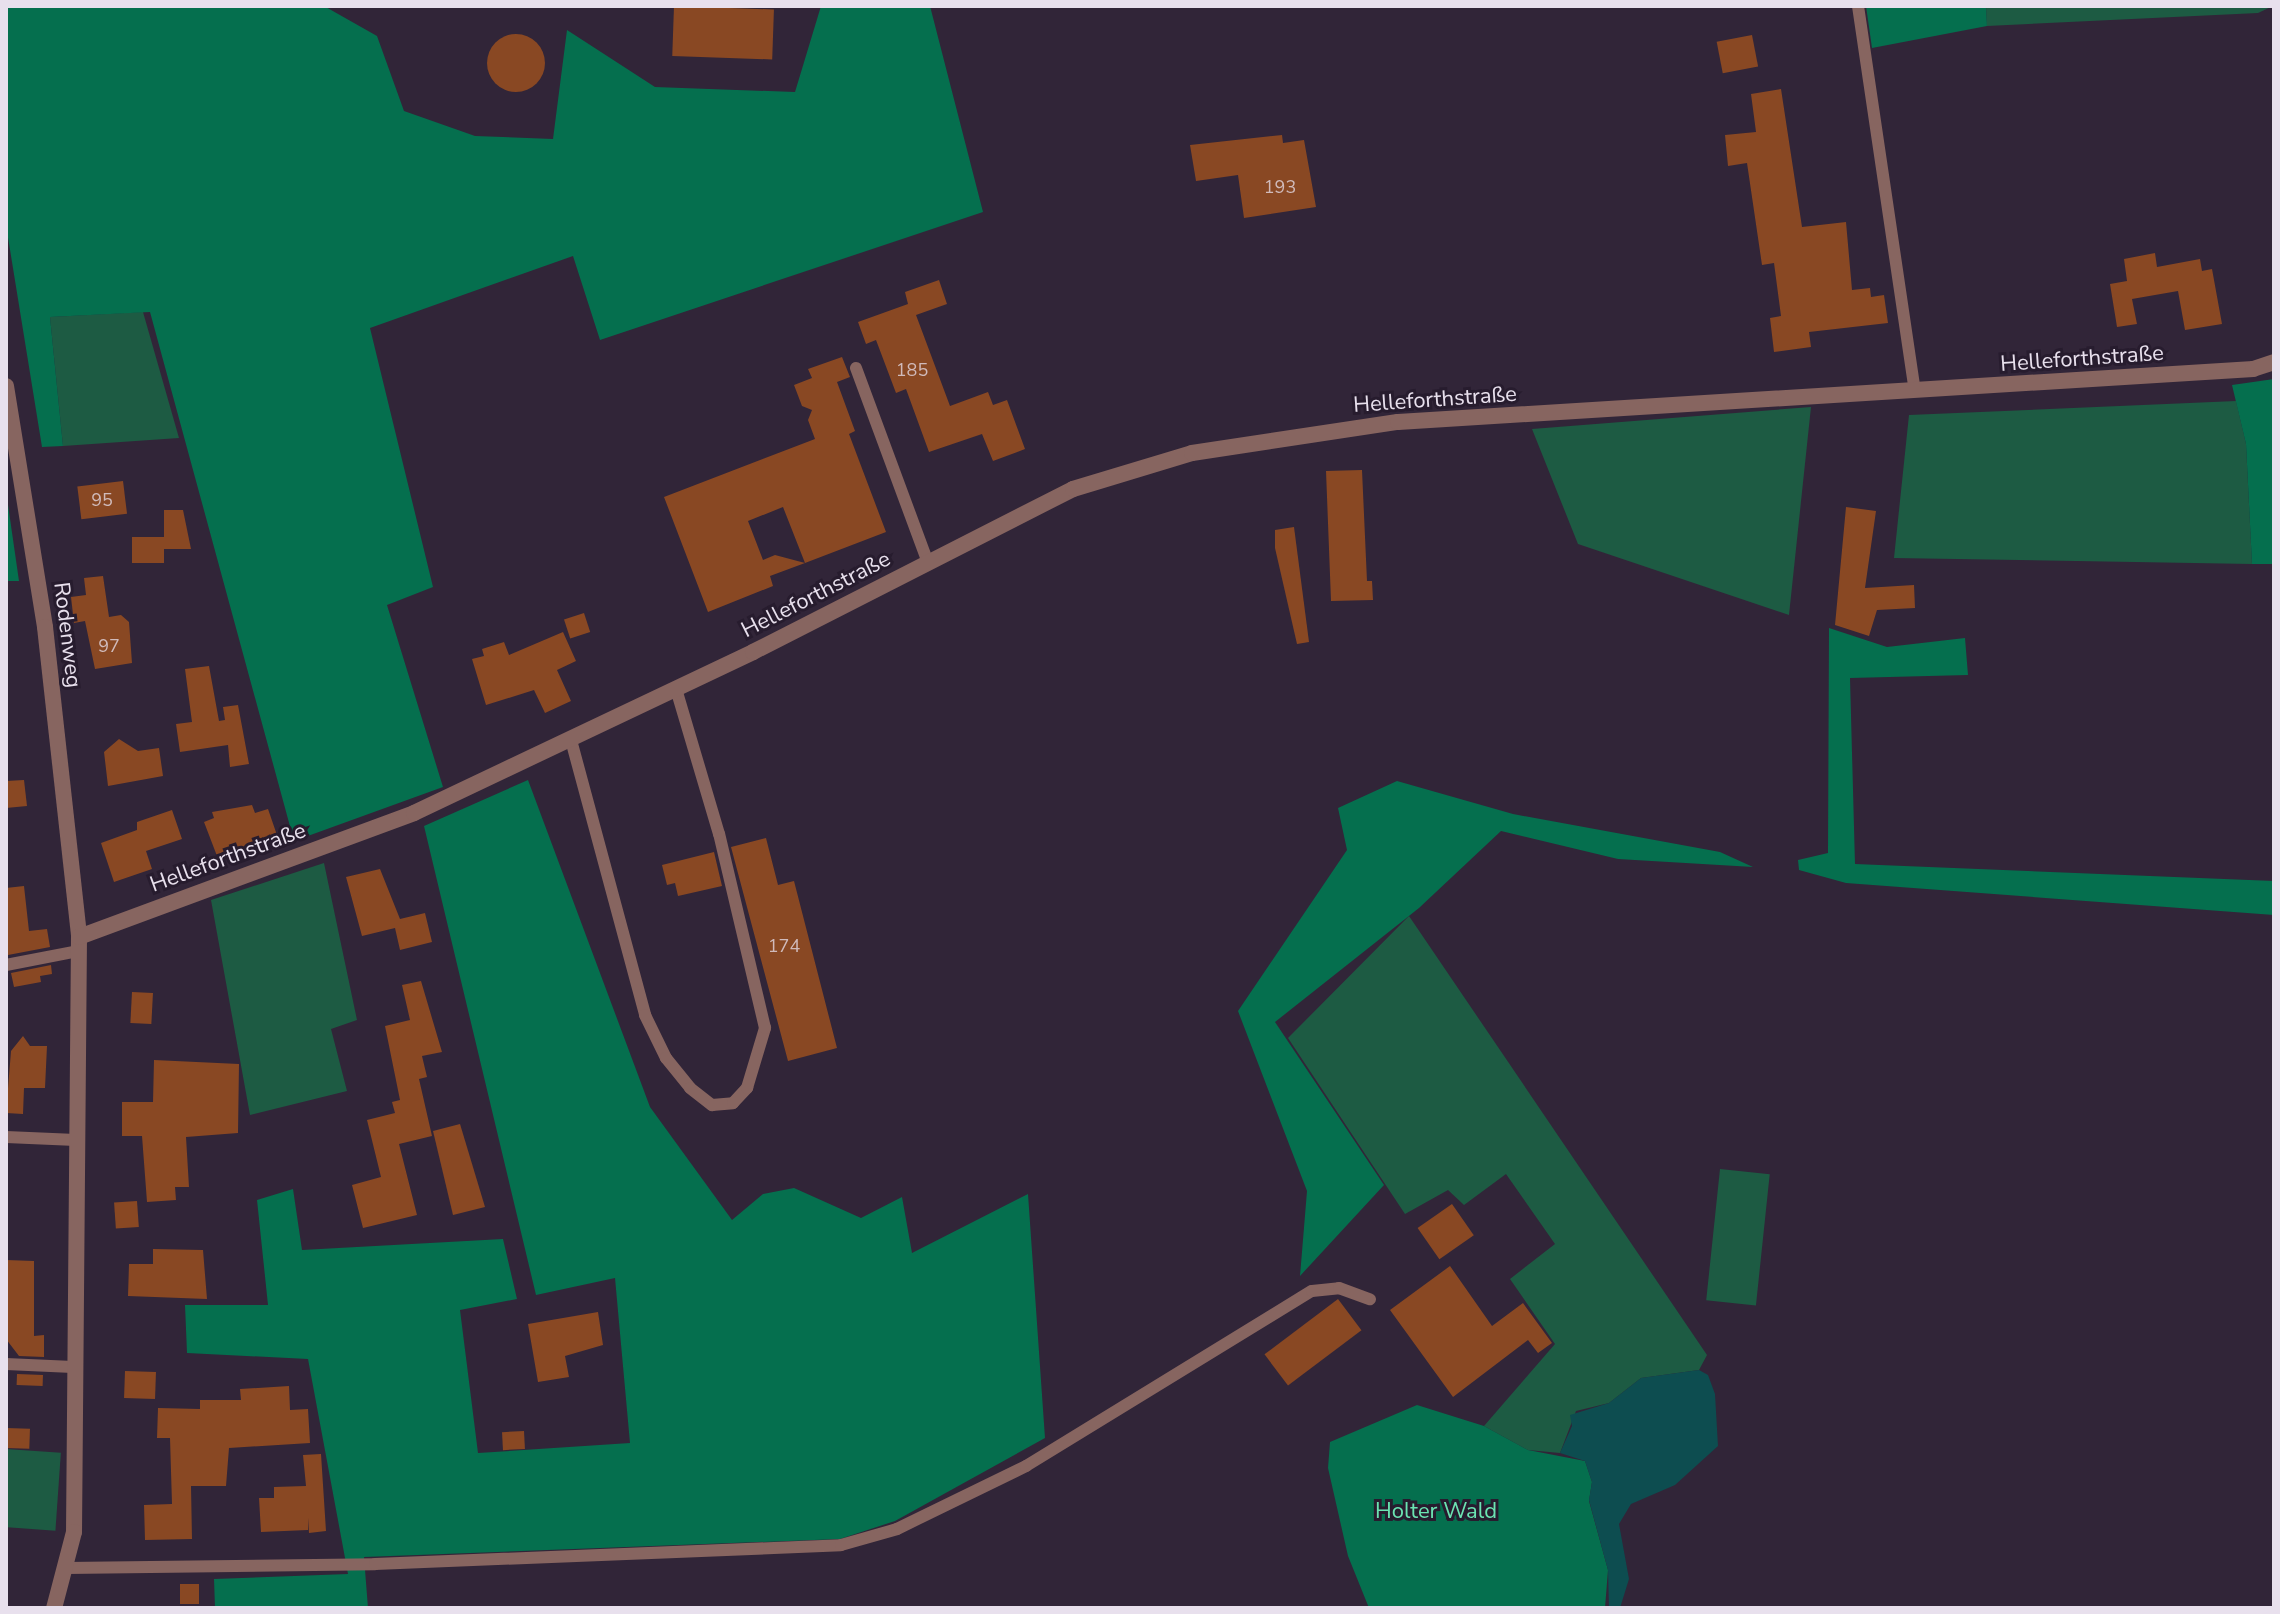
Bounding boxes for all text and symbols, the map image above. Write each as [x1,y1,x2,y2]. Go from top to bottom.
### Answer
house number: 193 [1264,176,1296,198]
street label: Helleforthstraße [1999,340,2165,378]
house number: 185 [896,359,928,381]
street label: Helleforthstraße [1352,381,1518,419]
house number: 95 [91,489,113,511]
street label: Helleforthstraße [737,546,895,644]
street label: Rodenweg [47,581,87,689]
house number: 97 [98,635,120,657]
street label: Helleforthstraße [147,818,309,898]
house number: 174 [768,935,800,957]
park label: Holter Wald [1375,1499,1497,1525]

